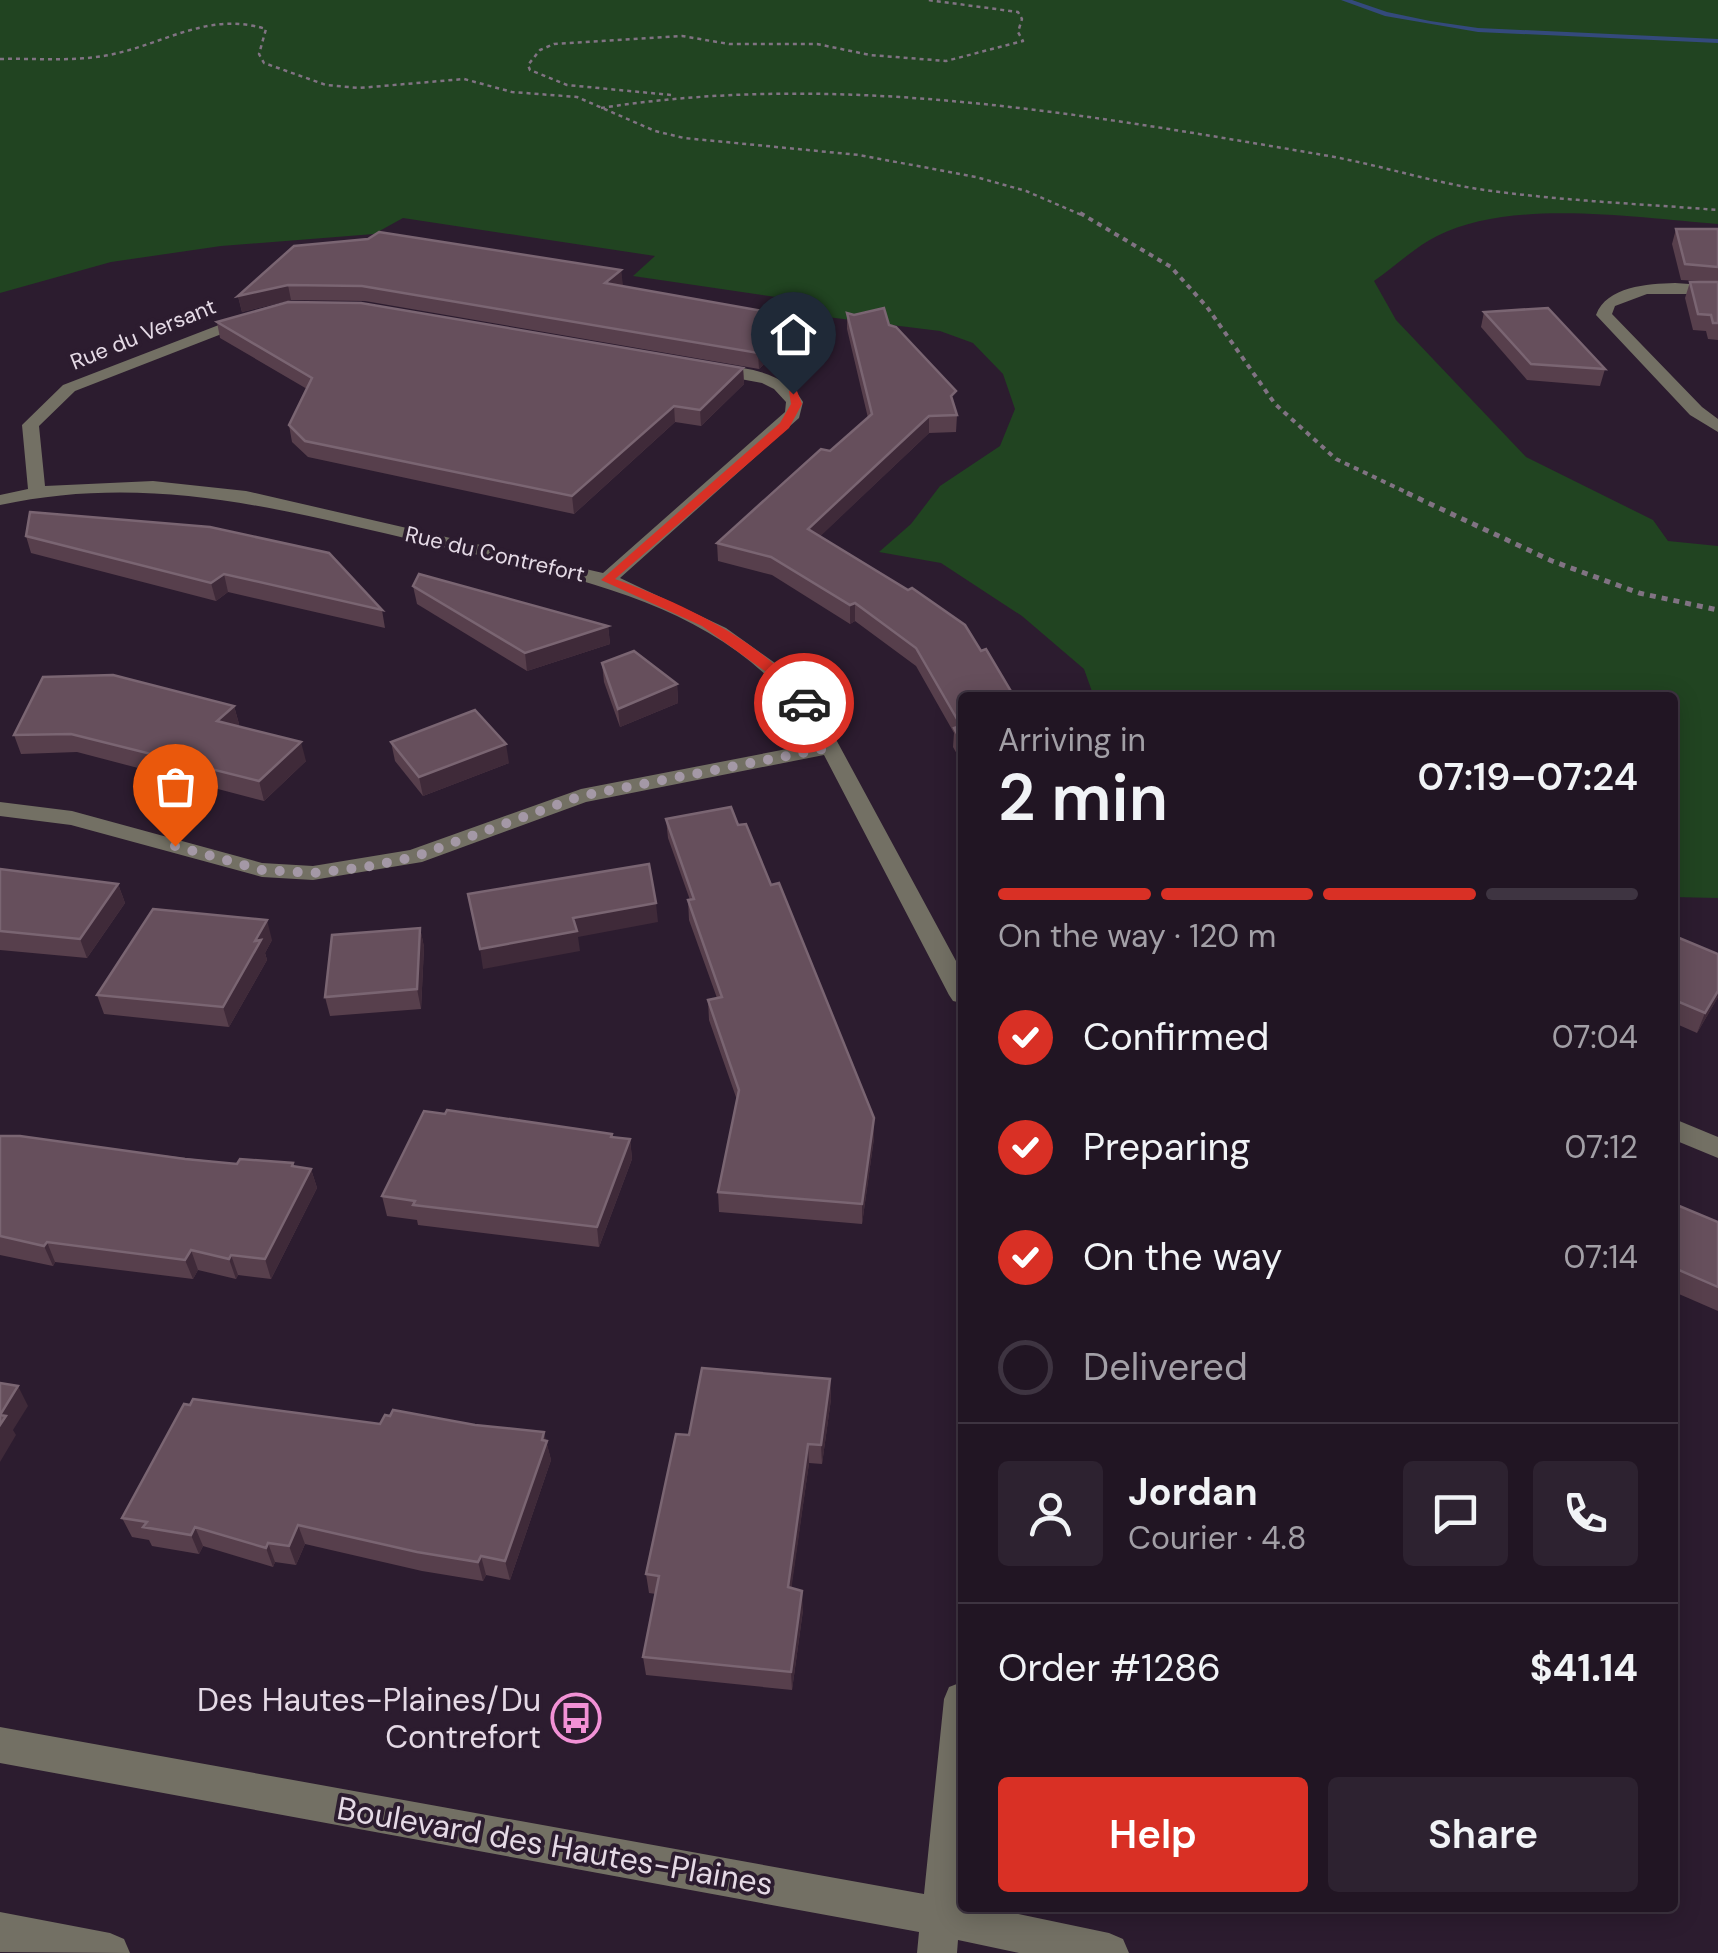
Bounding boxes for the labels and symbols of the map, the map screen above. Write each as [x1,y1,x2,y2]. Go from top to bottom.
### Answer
street label: Rue du Versant [66,292,220,376]
pin [751,292,836,395]
street label: Rue du Contrefort [402,519,588,589]
courier [754,653,854,753]
pin [133,744,218,847]
place label: Des Hautes-Plaines/Du Contrefort [197,1679,541,1758]
bus stop icon: Des Hautes-Plaines/Du Contrefort [550,1692,602,1744]
street label: Boulevard des Hautes-Plaines [334,1787,776,1905]

